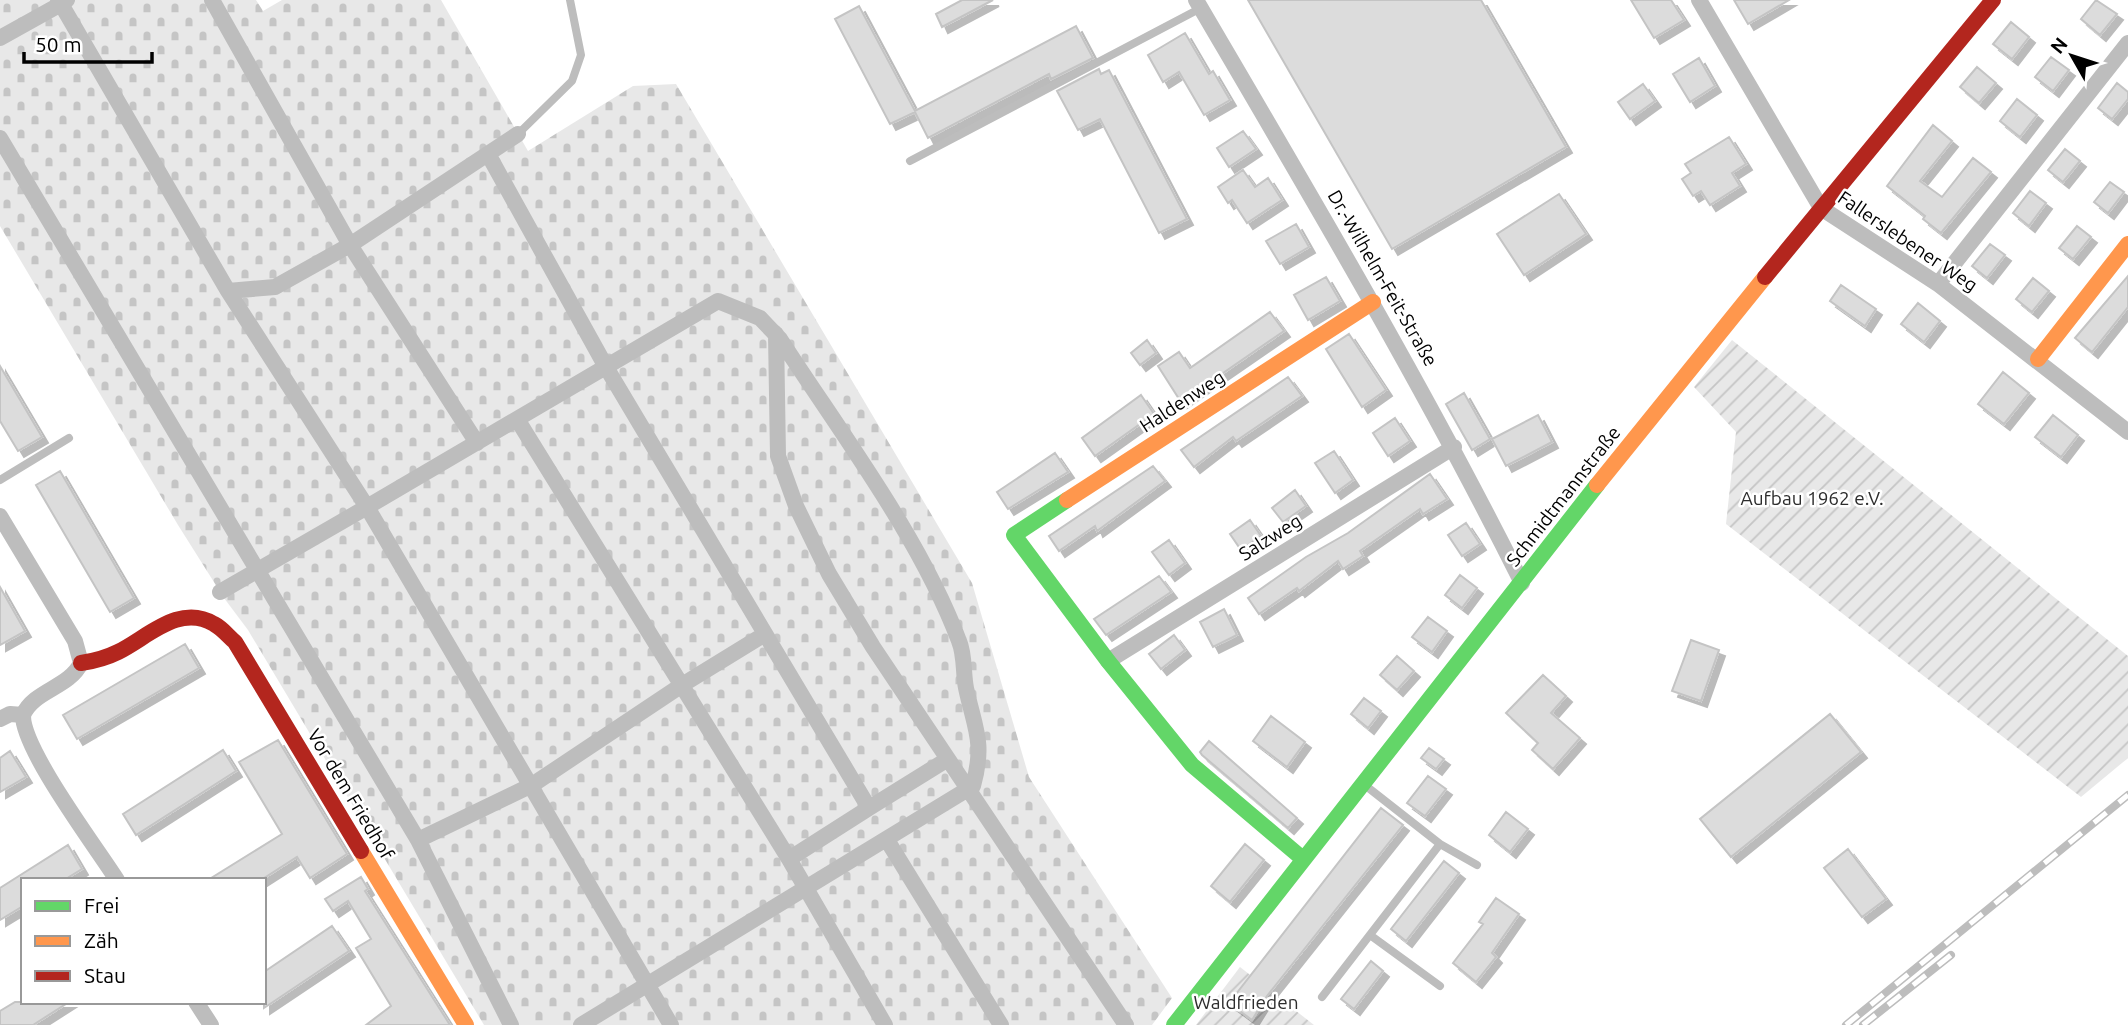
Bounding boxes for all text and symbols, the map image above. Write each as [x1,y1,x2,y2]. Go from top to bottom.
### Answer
scale bar [24,21,152,65]
north arrow [2037,21,2107,91]
text: 50 m [35,32,82,56]
text: N [2046,33,2072,58]
street label: Dr.-Wilhelm-Feit-Straße [1324,186,1442,370]
street label: Fallerslebener Weg [1834,186,1982,296]
street label: Haldenweg [1136,365,1228,437]
street label: Schmidtmannstraße [1501,422,1625,570]
park label: Aufbau 1962 e.V. [1740,487,1884,509]
street label: Salzweg [1235,509,1305,565]
street label: Vor dem Friedhof [303,725,399,864]
legend [21,878,266,1004]
text: Frei [84,893,119,917]
text: Zäh [84,928,119,952]
text: Stau [84,963,126,987]
park label: Waldfrieden [1193,991,1299,1013]

